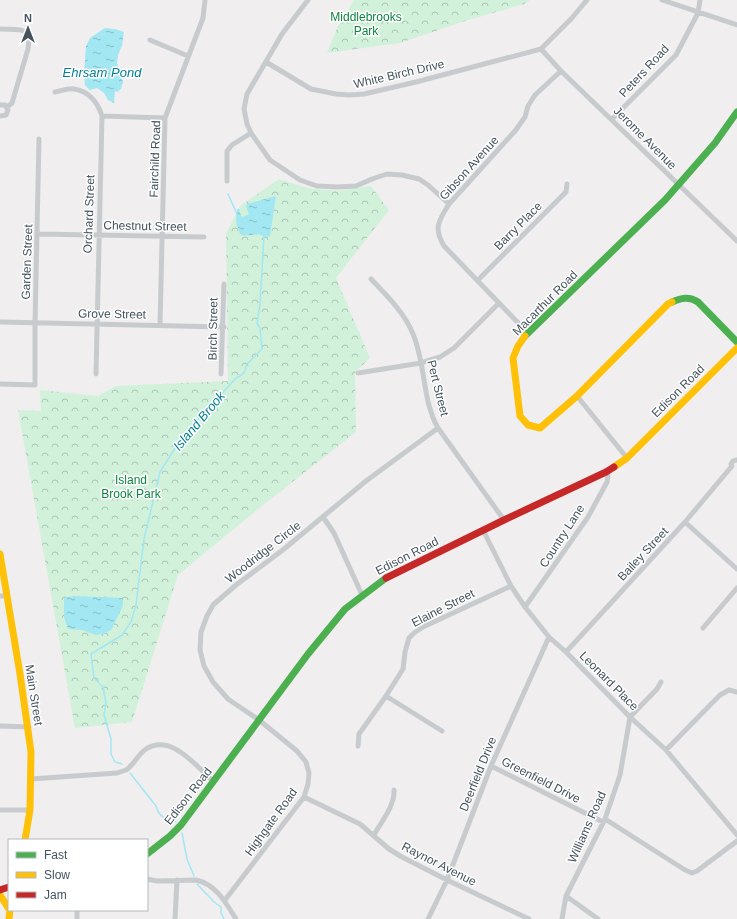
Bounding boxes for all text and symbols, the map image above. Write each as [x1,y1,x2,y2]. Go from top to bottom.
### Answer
north arrow [8,8,48,48]
park label: Middlebrooks Park [330,10,402,38]
text: N [24,12,32,24]
street label: Peters Road [616,42,672,100]
street label: White Birch Drive [352,57,446,91]
water label: Ehrsam Pond [63,65,142,80]
street label: Jerome Avenue [611,104,680,173]
street label: Fairchild Road [147,120,163,198]
street label: Gibson Avenue [437,133,502,203]
street label: Orchard Street [81,174,97,254]
street label: Barry Place [491,199,545,253]
street label: Chestnut Street [103,218,187,234]
street label: Garden Street [19,223,35,300]
street label: Macarthur Road [510,268,580,338]
street label: Birch Street [205,297,221,360]
street label: Grove Street [78,306,147,322]
street label: Pert Street [424,358,452,418]
street label: Edison Road [649,362,707,420]
water label: Island Brook [170,387,229,454]
park label: Island Brook Park [101,473,162,501]
street label: Country Lane [537,502,588,570]
street label: Woodridge Circle [223,518,304,586]
street label: Bailey Street [615,524,672,584]
street label: Edison Road [373,534,441,578]
street label: Elaine Street [409,586,477,630]
street label: Leonard Place [577,649,642,714]
street label: Main Street [22,664,46,727]
street label: Deerfield Drive [457,734,499,813]
street label: Greenfield Drive [499,754,583,806]
street label: Edison Road [161,765,215,827]
street label: Highgate Road [242,785,300,859]
street label: Williams Road [565,789,609,865]
legend [8,839,148,911]
street label: Raynor Avenue [399,839,479,889]
text: Fast [44,848,68,862]
text: Slow [44,868,70,882]
text: Jam [44,888,67,902]

